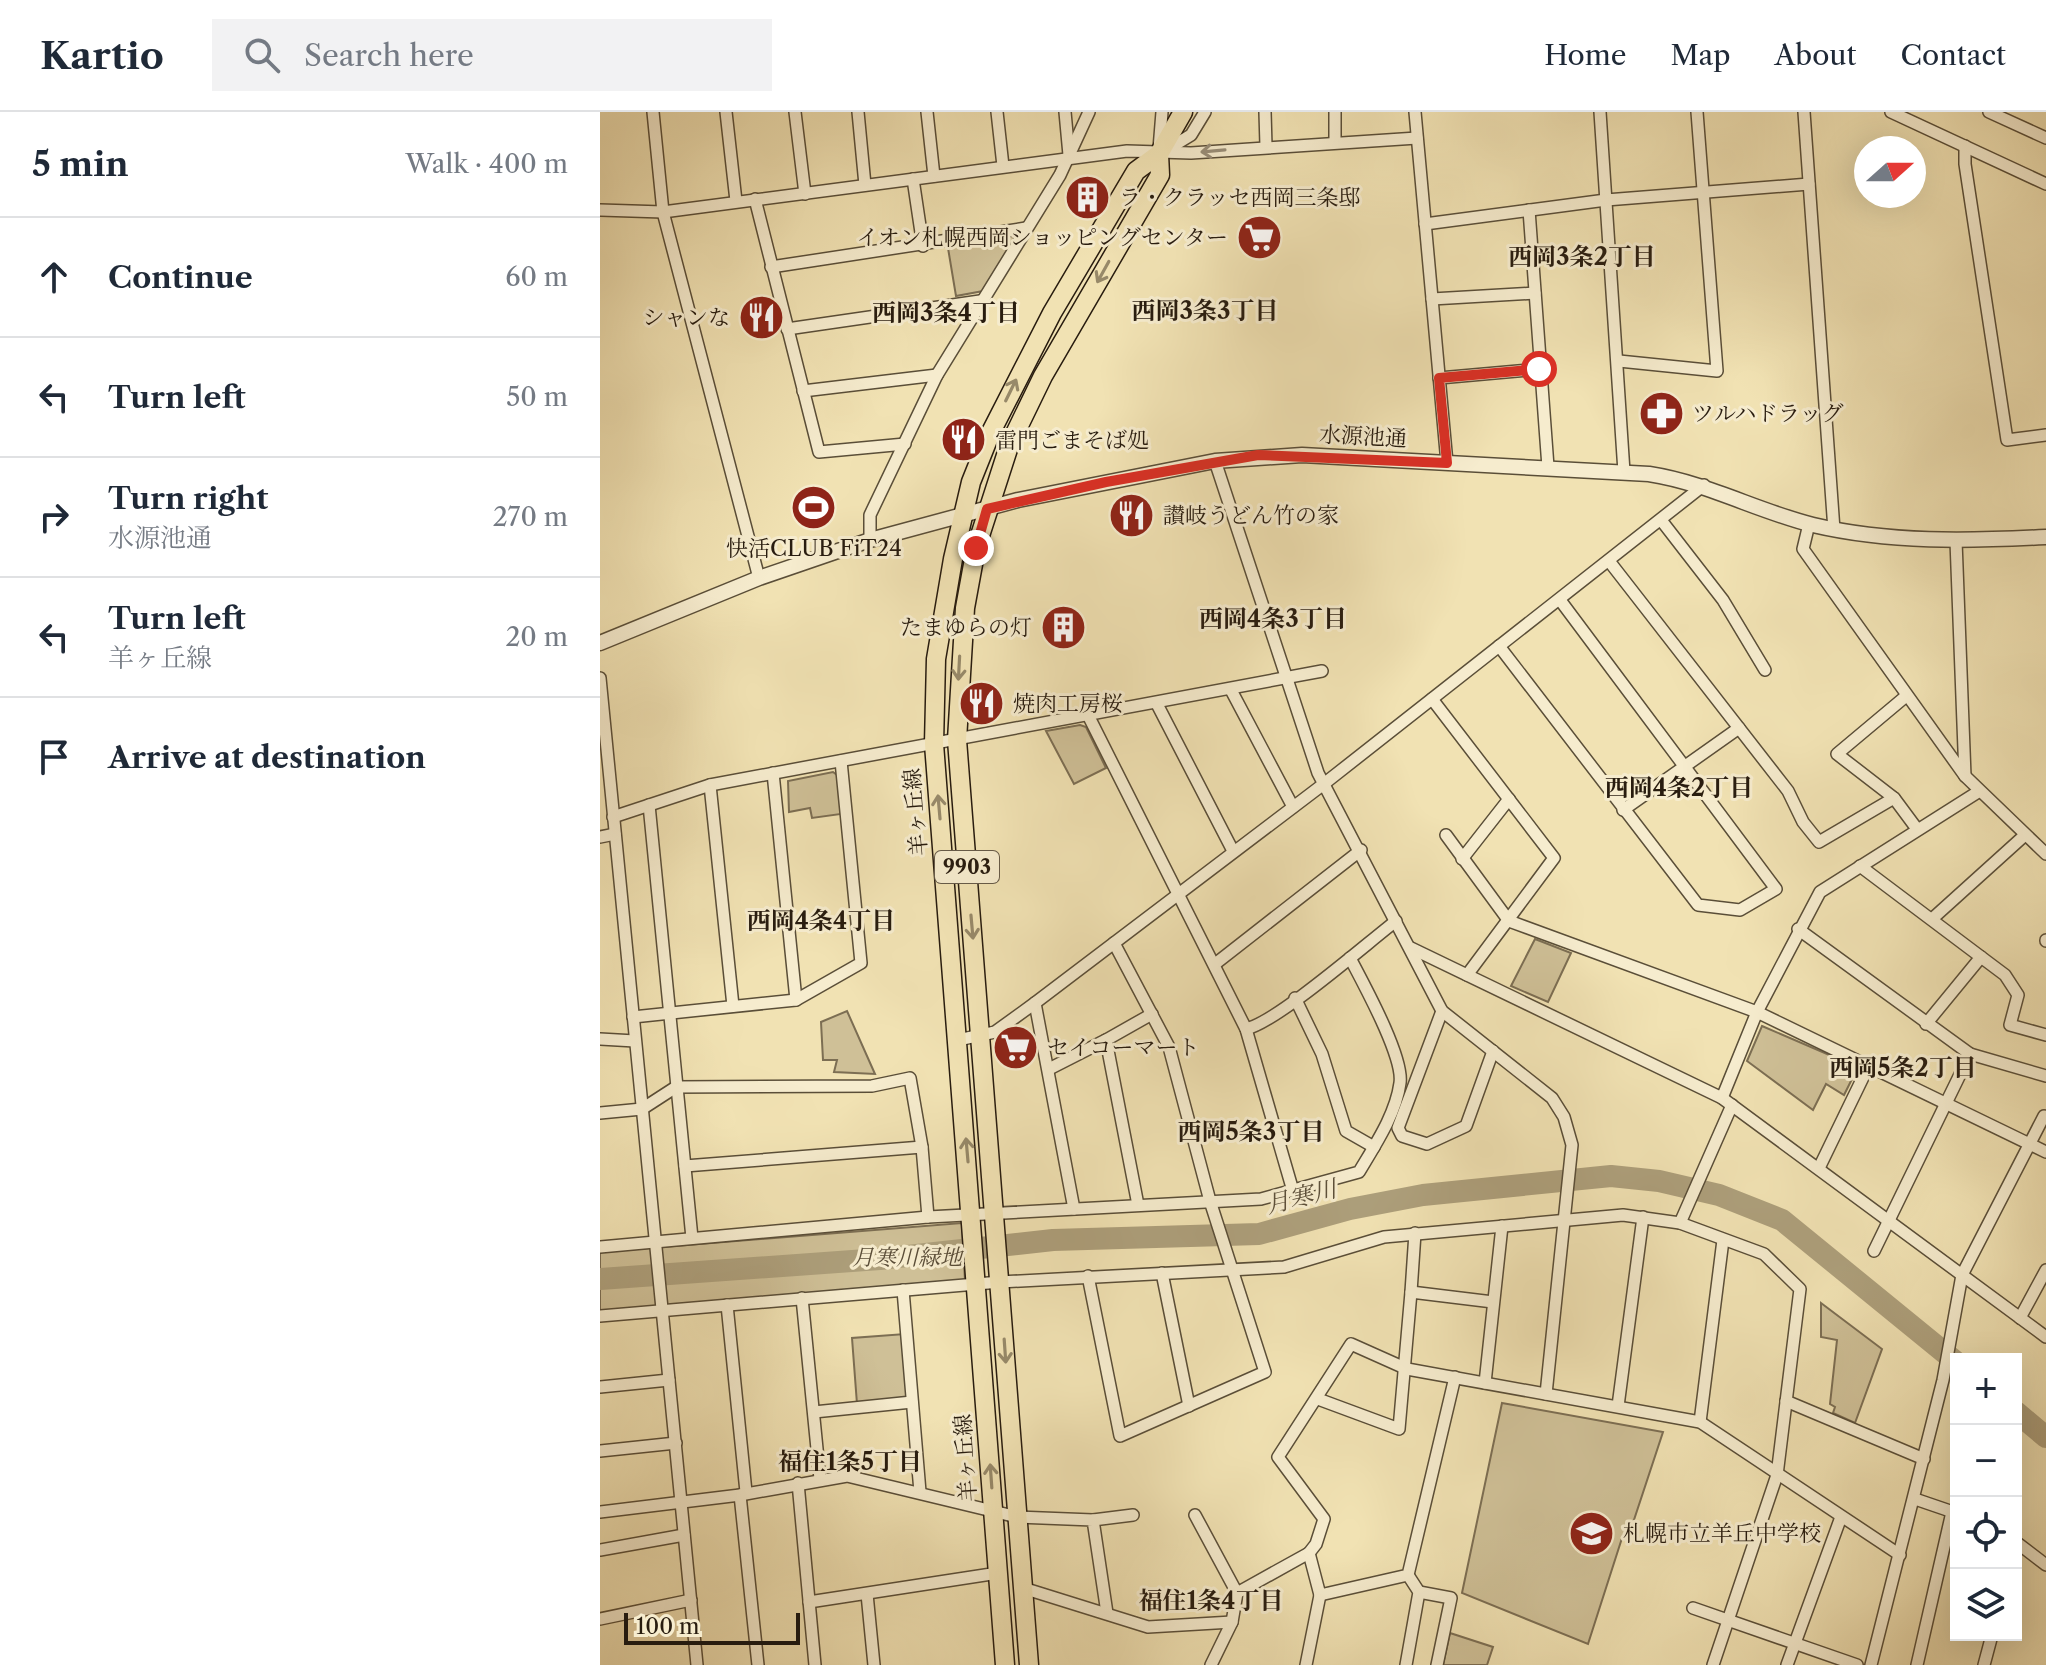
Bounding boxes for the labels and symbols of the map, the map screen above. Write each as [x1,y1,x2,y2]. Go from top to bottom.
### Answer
north arrow [1854,136,1926,208]
one-way arrow [1200,143,1227,158]
building icon: ラ・クラッセ西岡三条邸 [1064,173,1112,221]
place label: ラ・クラッセ西岡三条邸 [1119,184,1361,211]
supermarket icon: イオン札幌西岡ショッピングセンター [1235,213,1283,261]
place label: イオン札幌西岡ショッピングセンター [856,224,1228,251]
district label: 西岡3条2丁目 [1508,242,1656,271]
one-way arrow [1094,260,1110,284]
restaurant icon: シャンな [737,293,785,341]
district label: 西岡3条3丁目 [1131,296,1279,325]
district label: 西岡3条4丁目 [872,298,1020,327]
place label: シャンな [642,304,730,331]
route start [1521,351,1557,387]
one-way arrow [1004,378,1019,402]
pharmacy icon: ツルハドラッグ [1637,389,1685,437]
place label: ツルハドラッグ [1692,400,1844,427]
restaurant icon: 雷門ごまそば処 [940,416,988,464]
street label: 水源池通 [1318,421,1408,452]
place label: 雷門ごまそば処 [995,427,1149,454]
sports icon: 快活CLUB FiT24 [790,483,838,531]
restaurant icon: 讃岐うどん竹の家 [1108,491,1156,539]
place label: 讃岐うどん竹の家 [1163,502,1339,529]
route end [958,530,994,566]
place label: 快活CLUB FiT24 [726,535,902,562]
building icon: たまゆらの灯 [1039,603,1087,651]
district label: 西岡4条3丁目 [1199,604,1347,633]
place label: たまゆらの灯 [900,614,1032,641]
one-way arrow [951,654,966,681]
restaurant icon: 焼肉工房桜 [958,679,1006,727]
place label: 焼肉工房桜 [1013,690,1123,717]
street label: 羊ヶ丘線 [898,767,933,857]
district label: 西岡4条2丁目 [1605,773,1753,802]
one-way arrow [931,794,946,821]
road number: 9903 [935,851,999,883]
district label: 西岡4条4丁目 [747,906,895,935]
one-way arrow [965,913,980,940]
supermarket icon: セイコーマート [992,1023,1040,1071]
place label: セイコーマート [1047,1034,1199,1061]
district label: 西岡5条2丁目 [1829,1053,1977,1082]
district label: 西岡5条3丁目 [1178,1117,1324,1146]
one-way arrow [959,1137,974,1164]
water label: 月寒川 [1262,1173,1342,1219]
park label: 月寒川緑地 [852,1244,964,1271]
one-way arrow [998,1337,1013,1364]
street label: 羊ヶ丘線 [949,1413,982,1503]
district label: 福住1条5丁目 [778,1447,922,1476]
one-way arrow [983,1463,998,1490]
school or university icon: 札幌市立羊丘中学校 [1568,1509,1616,1557]
place label: 札幌市立羊丘中学校 [1623,1520,1821,1547]
district label: 福住1条4丁目 [1138,1586,1284,1615]
scale bar [624,1609,800,1645]

